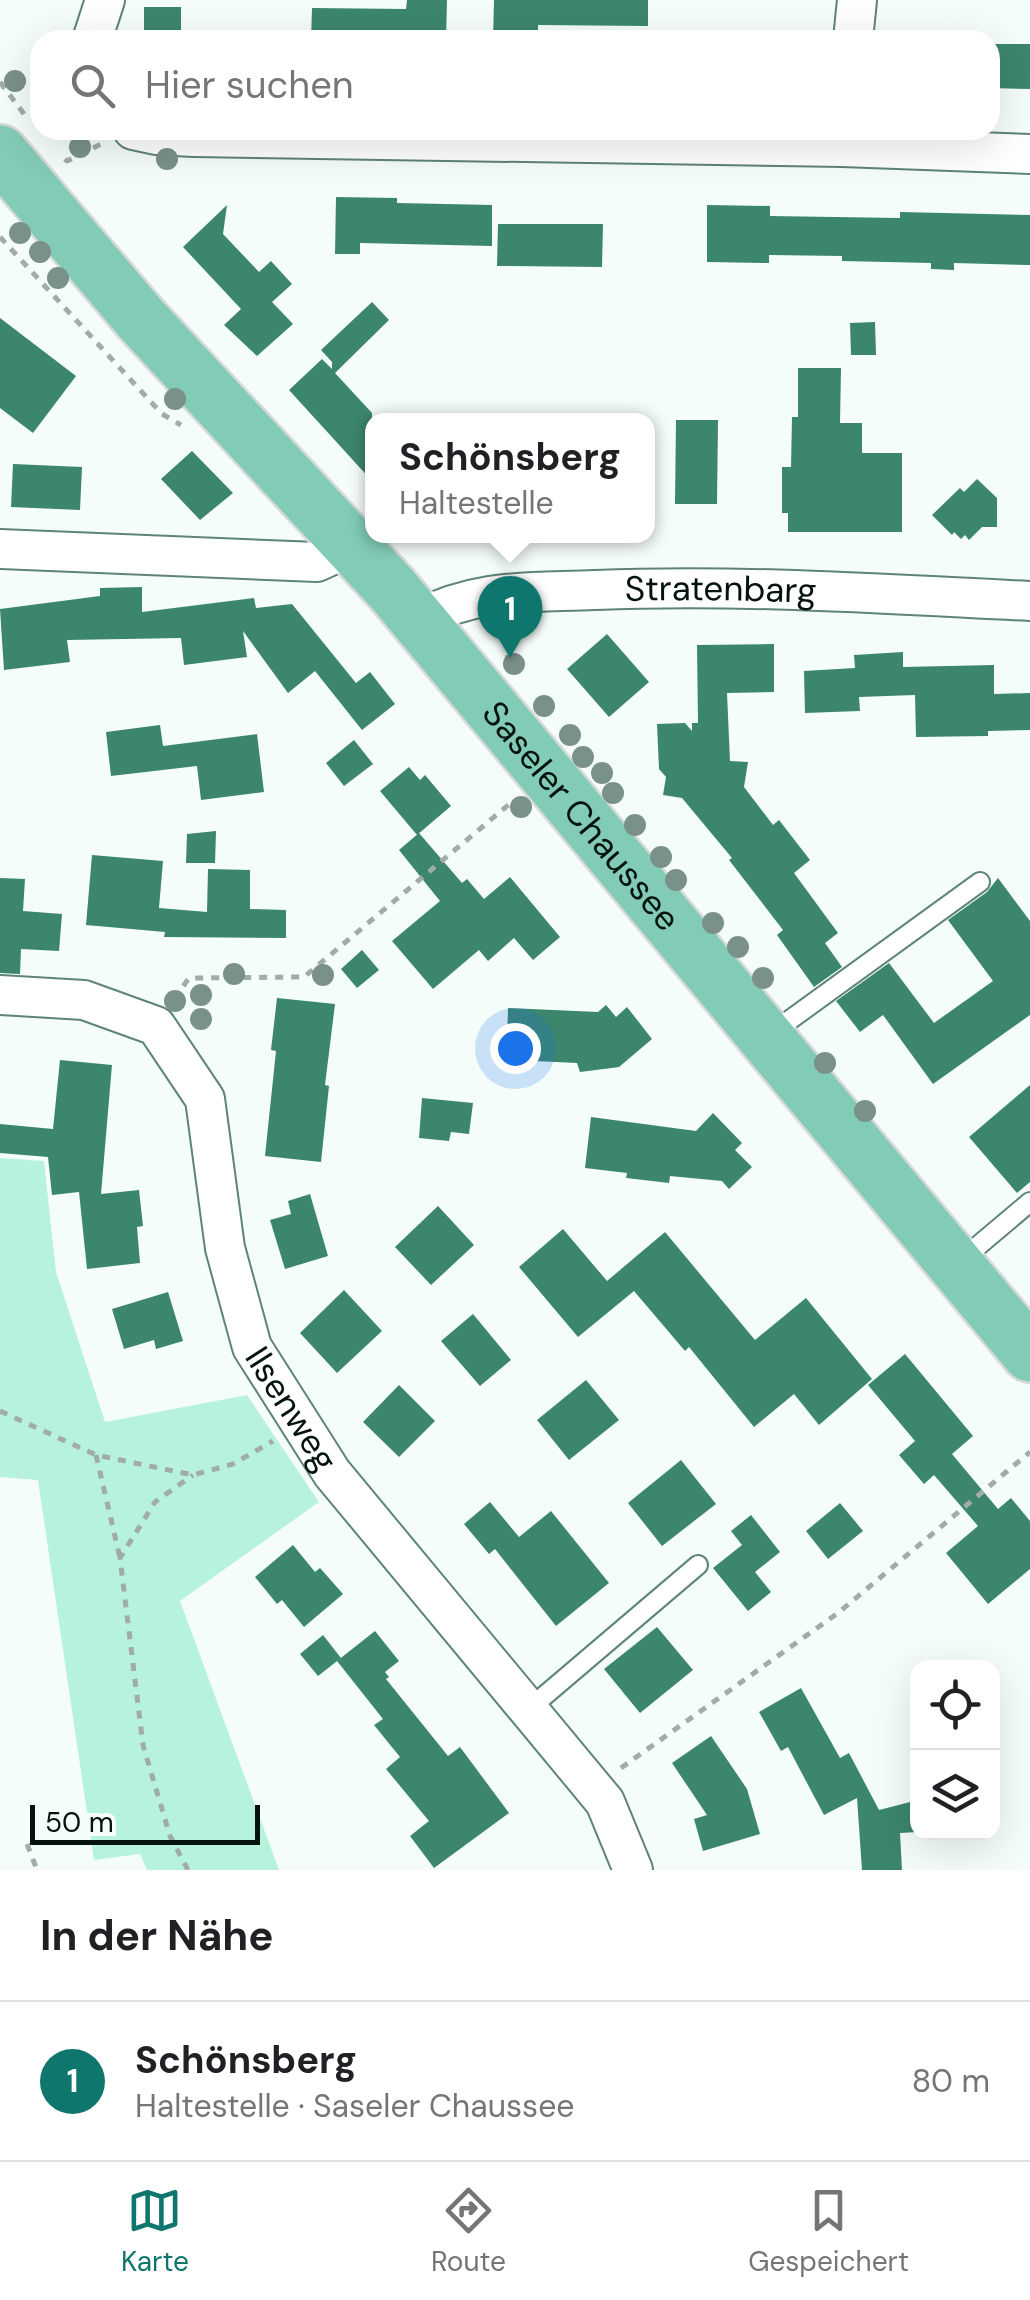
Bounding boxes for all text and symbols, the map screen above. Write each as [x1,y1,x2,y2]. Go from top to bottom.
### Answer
search box [30,30,1000,140]
icon: search [65,58,120,113]
text: Hier suchen [145,60,354,110]
popup [365,413,655,543]
text: Schönsberg [399,432,621,482]
text: Haltestelle [399,482,554,524]
street label: Stratenbarg [624,565,817,614]
pin: 1 [478,576,542,658]
street label: Saseler Chaussee [472,691,691,941]
your location [490,1023,541,1074]
street label: Ilsenweg [235,1338,348,1480]
map controls [910,1660,1000,1840]
button: locate [910,1660,1000,1750]
button: layers [910,1750,1000,1840]
scale bar [30,1800,260,1844]
text: 50 m [45,1804,114,1841]
text: In der Nähe [40,1908,274,1963]
text: Schönsberg [135,2035,357,2085]
text: 1 [67,2060,78,2102]
text: 80 m [912,2060,990,2102]
text: Haltestelle · Saseler Chaussee [135,2085,575,2127]
tab: Karte [121,2183,189,2280]
tab: Route [431,2183,506,2280]
tab: Gespeichert [748,2183,909,2280]

